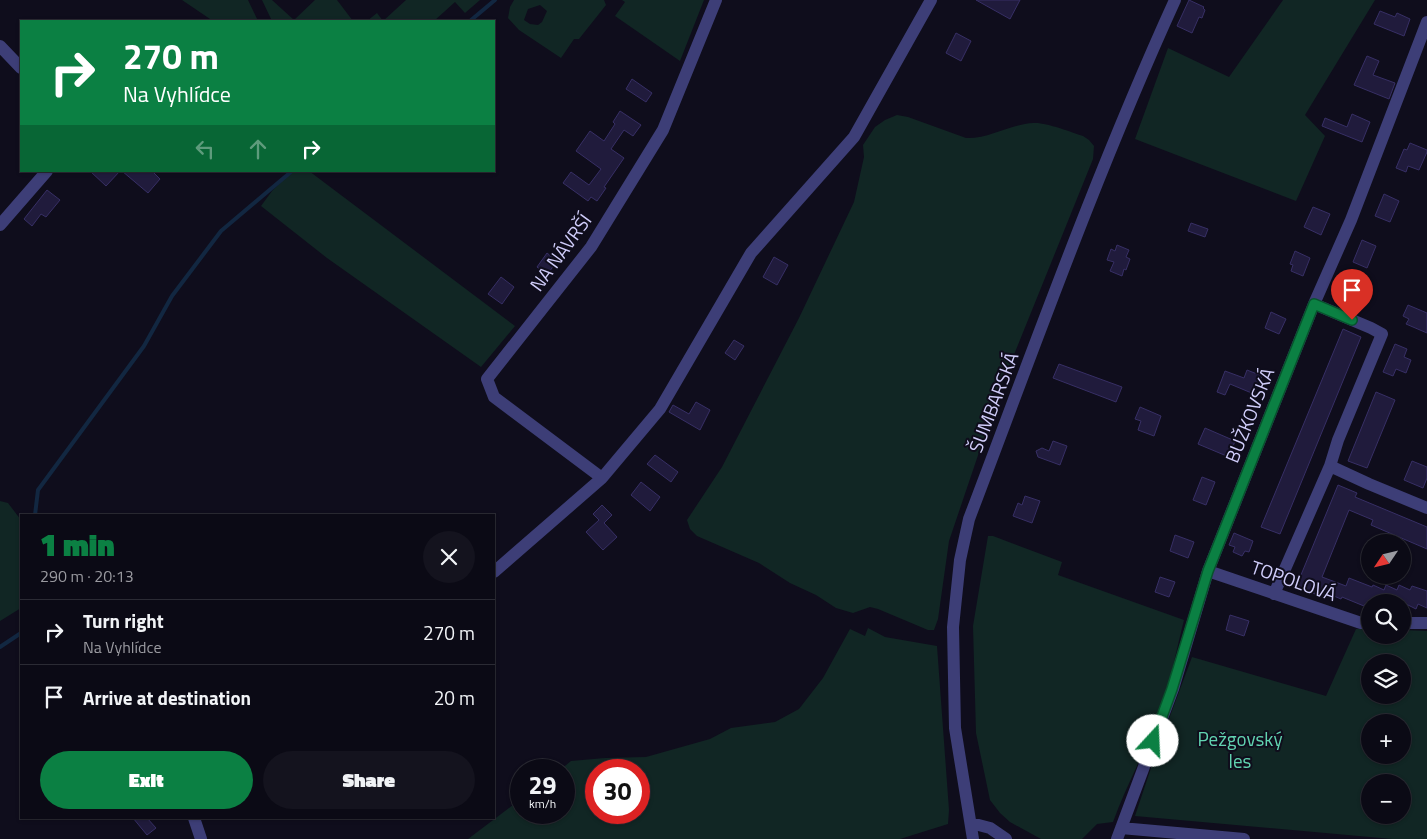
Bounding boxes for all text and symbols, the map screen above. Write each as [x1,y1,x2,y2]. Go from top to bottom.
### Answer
text: 270 m [123,29,219,83]
icon: right [40,40,105,105]
text: Na Vyhlídce [123,77,231,111]
icon: left [191,135,219,163]
icon: ahead [244,135,272,163]
icon: right [297,135,325,163]
street label: NA NÁVRŠÍ [522,207,598,297]
pin [1331,269,1373,320]
icon: arrive [1338,276,1366,304]
street label: ŠUMBARSKÁ [961,348,1025,456]
street label: BUŽKOVSKÁ [1217,363,1281,467]
text: 1 min [40,522,115,568]
button: close [423,531,475,583]
north arrow [1361,534,1411,584]
map controls [1361,534,1411,824]
street label: TOPOLOVÁ [1247,552,1341,608]
text: 290 m · 20:13 [40,564,134,588]
button: search [1361,594,1411,644]
text: Turn right [83,606,164,635]
icon: right [40,618,68,646]
text: 270 m [423,618,475,647]
text: Na Vyhlídce [83,635,161,659]
button: layers [1361,654,1411,704]
icon: arrive [40,683,68,711]
text: Arrive at destination [83,683,251,712]
text: 20 m [434,683,475,712]
position arrow [1126,714,1178,766]
button: + [1361,714,1411,764]
park label: Pežgovský les [1197,724,1283,775]
button: Exit [40,751,253,809]
button: Share [263,751,475,809]
speed limit sign: 30 [585,759,650,824]
text: 29 [528,766,557,804]
button: − [1361,774,1411,824]
text: km/h [529,794,556,813]

